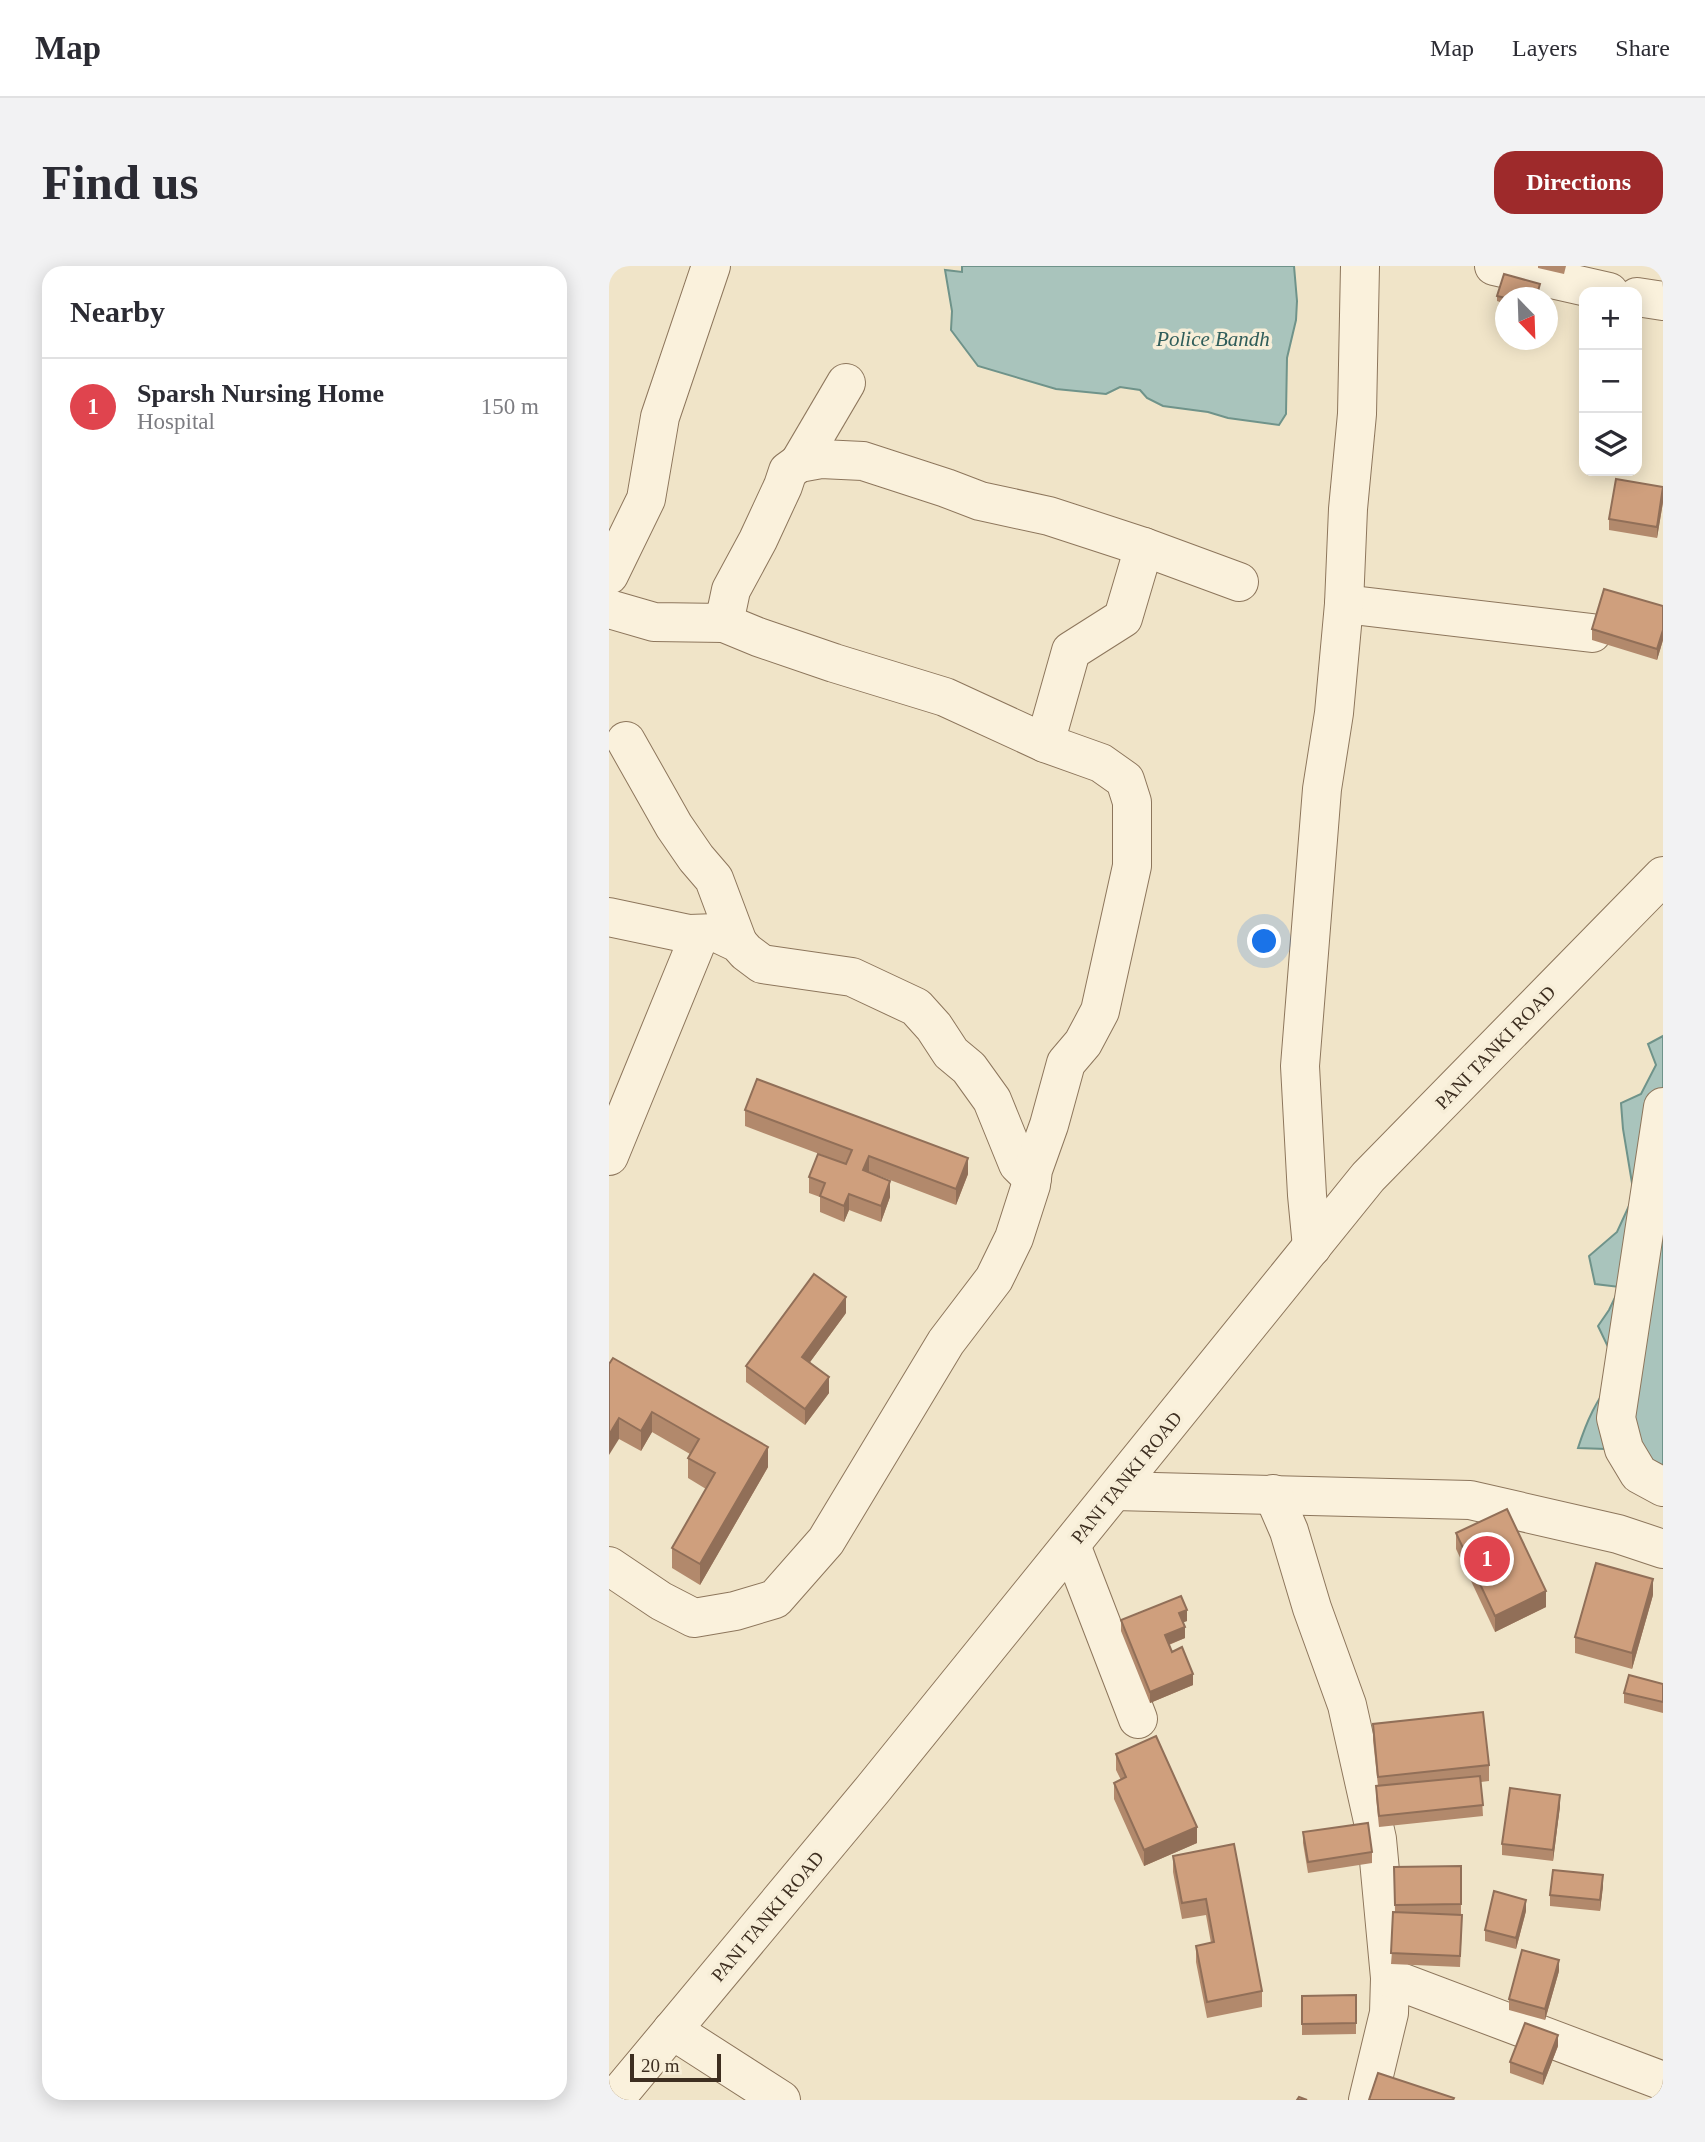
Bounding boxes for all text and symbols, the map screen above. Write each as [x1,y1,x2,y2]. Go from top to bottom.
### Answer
text: Map [35,30,101,66]
text: Map [1430,35,1474,61]
text: Layers [1512,35,1577,61]
text: Share [1615,35,1670,61]
button: Directions [1494,151,1663,214]
text: Find us [42,155,199,210]
north arrow [1495,287,1558,350]
map controls [1579,287,1642,476]
button: + [1579,287,1642,350]
text: Nearby [70,295,165,328]
water label: Police Bandh [1155,327,1270,351]
button: − [1579,350,1642,413]
text: Sparsh Nursing Home [137,379,384,408]
text: 1 [87,394,99,419]
text: 150 m [481,394,539,419]
text: Hospital [137,409,215,434]
button: layers [1579,413,1642,476]
your location [1247,924,1281,958]
street label: PANI TANKI ROAD [1431,981,1560,1113]
street label: PANI TANKI ROAD [1067,1407,1186,1547]
pin: 1 [1464,1533,1510,1585]
street label: PANI TANKI ROAD [707,1847,828,1986]
scale bar [630,2051,721,2083]
text: 20 m [641,2055,680,2076]

